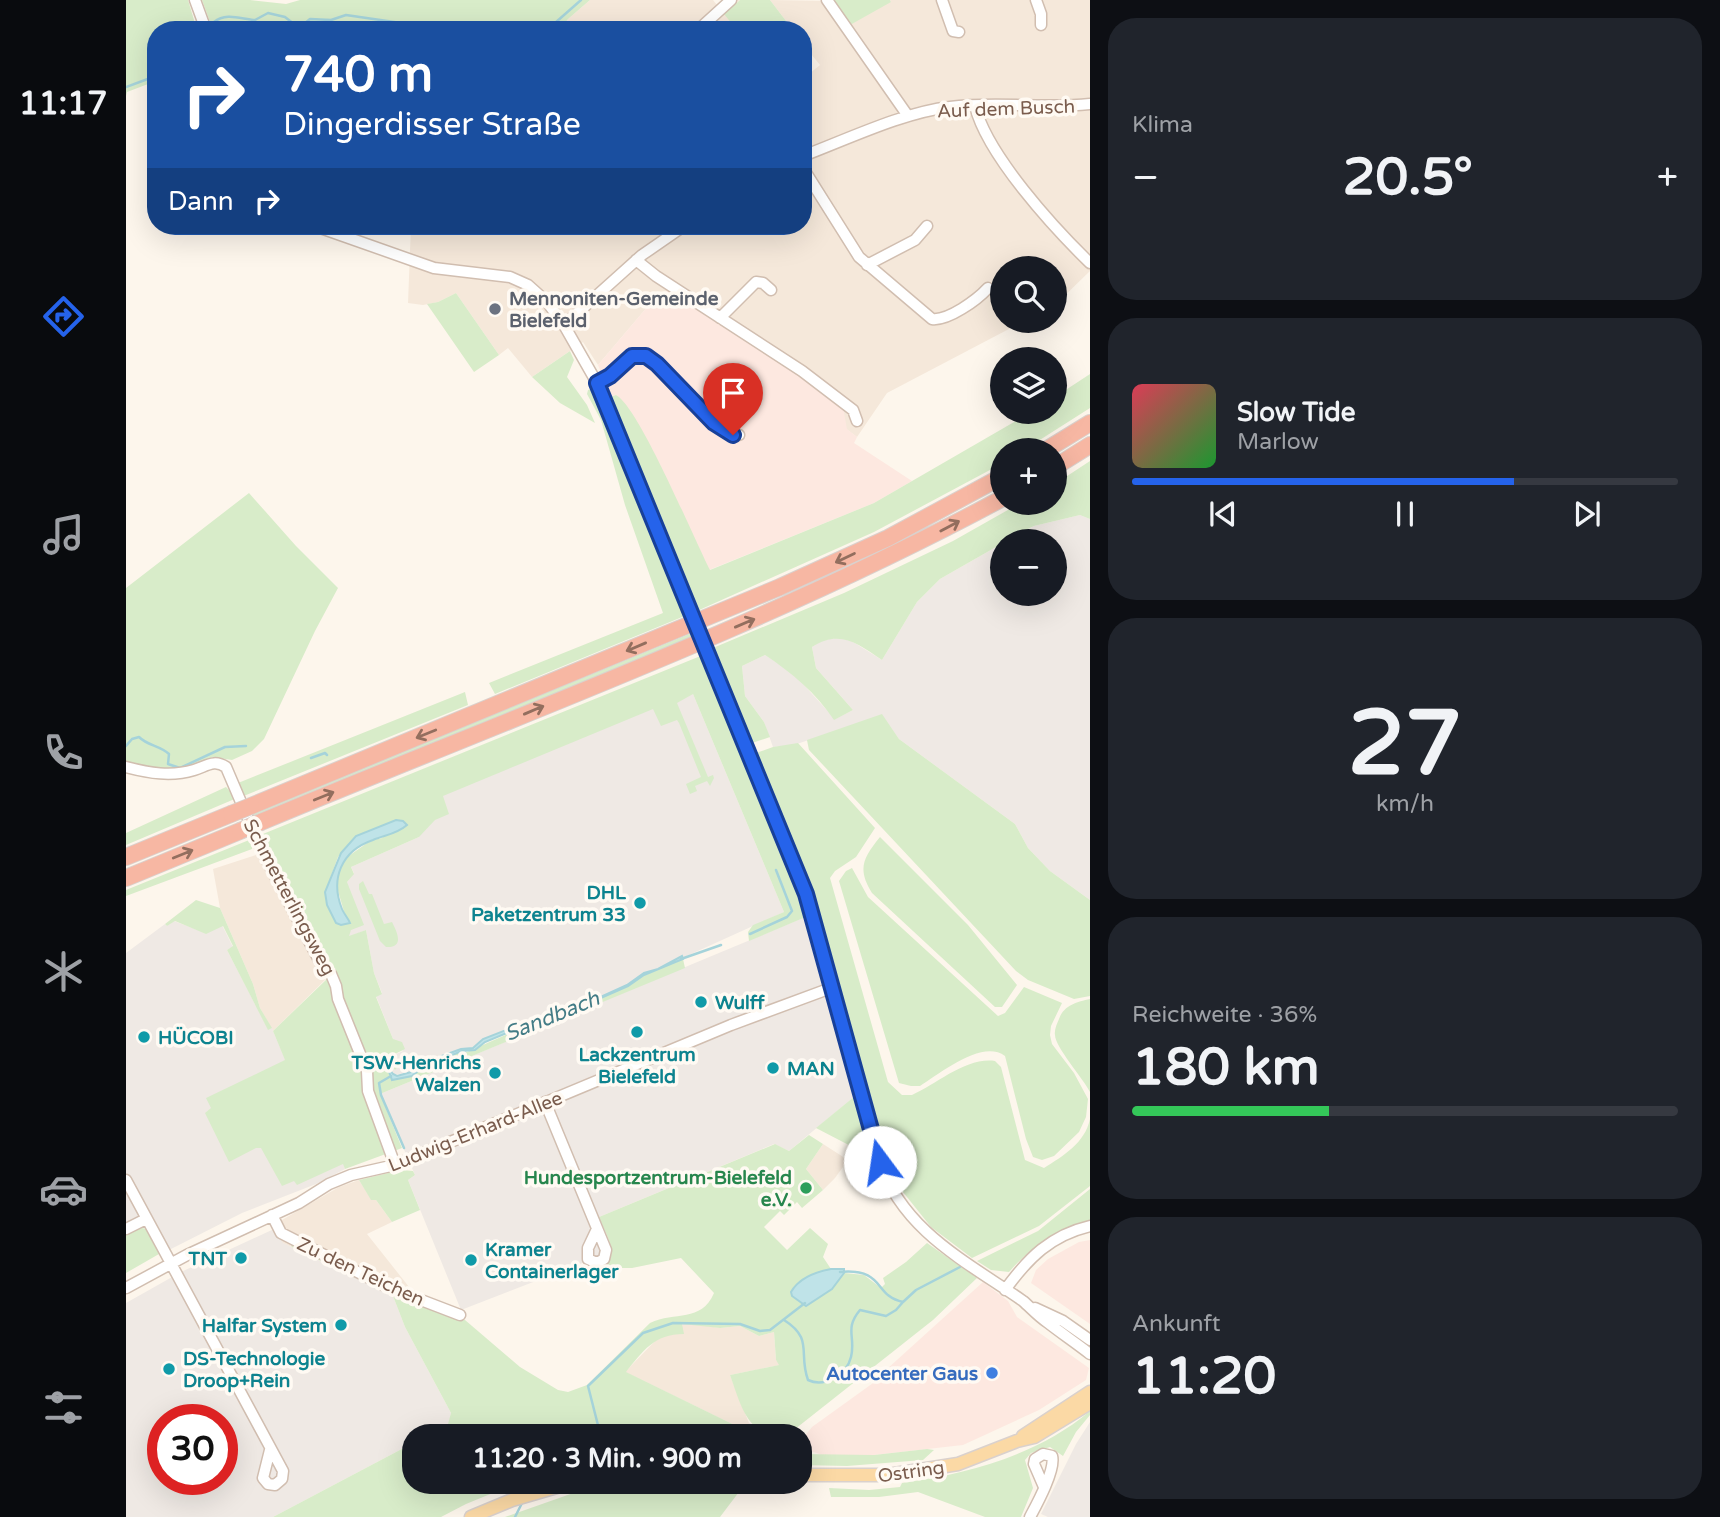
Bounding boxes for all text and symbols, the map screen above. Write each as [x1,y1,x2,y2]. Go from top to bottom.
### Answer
text: 740 m [283,46,433,105]
icon: right [168,49,259,140]
text: 11:17 [19,85,107,123]
street label: Auf dem Busch [937,96,1075,122]
text: Dingerdisser Straße [283,106,581,144]
text: Klima [1132,111,1193,139]
text: 20.5° [1343,146,1473,209]
text: − [1132,155,1159,201]
text: + [1657,155,1678,201]
icon: right [248,182,286,220]
text: Dann [168,186,234,217]
map controls [990,256,1067,606]
button: search [990,256,1067,333]
place label: Mennoniten-Gemeinde Bielefeld [509,288,719,332]
icon: directions [39,292,88,341]
marker: Mennoniten-Gemeinde Bielefeld [487,301,503,317]
button: layers [990,347,1067,424]
pin [703,363,763,435]
icon: arrive [714,374,752,412]
text: Slow Tide [1237,397,1355,428]
text: Marlow [1237,428,1319,456]
button: + [990,438,1067,515]
icon: previous [1204,495,1242,533]
icon: pause [1386,495,1424,533]
icon: next [1568,495,1606,533]
icon: music [39,510,88,559]
one-way arrow [939,519,959,533]
button: − [990,529,1067,606]
one-way arrow [835,552,857,565]
one-way arrow [733,615,755,628]
one-way arrow [626,642,648,655]
text: 27 [1348,689,1462,799]
one-way arrow [523,703,545,716]
icon: phone [39,728,88,777]
one-way arrow [416,728,437,741]
one-way arrow [313,789,334,802]
text: km/h [1376,790,1434,818]
street label: Schmetterlingsweg [239,816,340,979]
one-way arrow [172,847,193,860]
place label: DHL Paketzentrum 33 [471,882,627,926]
marker: DHL Paketzentrum 33 [632,895,648,911]
icon: climate [39,947,88,996]
water label: Sandbach [501,986,604,1047]
place label: Wulff [715,992,766,1014]
marker: Wulff [693,994,709,1010]
text: Reichweite · 36% [1132,1001,1317,1029]
marker: Lackzentrum Bielefeld [629,1024,645,1040]
place label: HÜCOBI [158,1026,234,1049]
marker: HÜCOBI [136,1029,152,1045]
text: 180 km [1132,1036,1320,1099]
place label: Lackzentrum Bielefeld [578,1044,696,1088]
place label: TSW-Henrichs Walzen [351,1052,481,1096]
place label: MAN [787,1058,835,1080]
marker: MAN [765,1060,781,1076]
marker: TSW-Henrichs Walzen [487,1065,503,1081]
street label: Ludwig-Erhard-Allee [385,1087,566,1177]
position arrow [843,1125,917,1199]
icon: car [39,1165,88,1214]
place label: Hundesportzentrum-Bielefeld e.V. [524,1167,792,1211]
marker: Hundesportzentrum-Bielefeld e.V. [798,1180,814,1196]
street label: Zu den Teichen [293,1233,428,1311]
place label: Kramer Containerlager [485,1239,619,1284]
place label: TNT [188,1248,227,1270]
marker: TNT [233,1250,249,1266]
marker: Kramer Containerlager [463,1252,479,1268]
text: Ankunft [1132,1310,1221,1338]
place label: Halfar System [202,1315,327,1338]
marker: Halfar System [333,1317,349,1333]
text: 11:20 [1132,1345,1276,1408]
place label: DS-Technologie Droop+Rein [183,1348,325,1393]
marker: DS-Technologie Droop+Rein [161,1361,177,1377]
place label: Autocenter Gaus [826,1363,978,1385]
marker: Autocenter Gaus [984,1365,1000,1381]
icon: filters [39,1383,88,1432]
speed limit sign: 30 [147,1404,238,1495]
text: 11:20 · 3 Min. · 900 m [472,1443,742,1474]
street label: Ostring [876,1456,946,1488]

